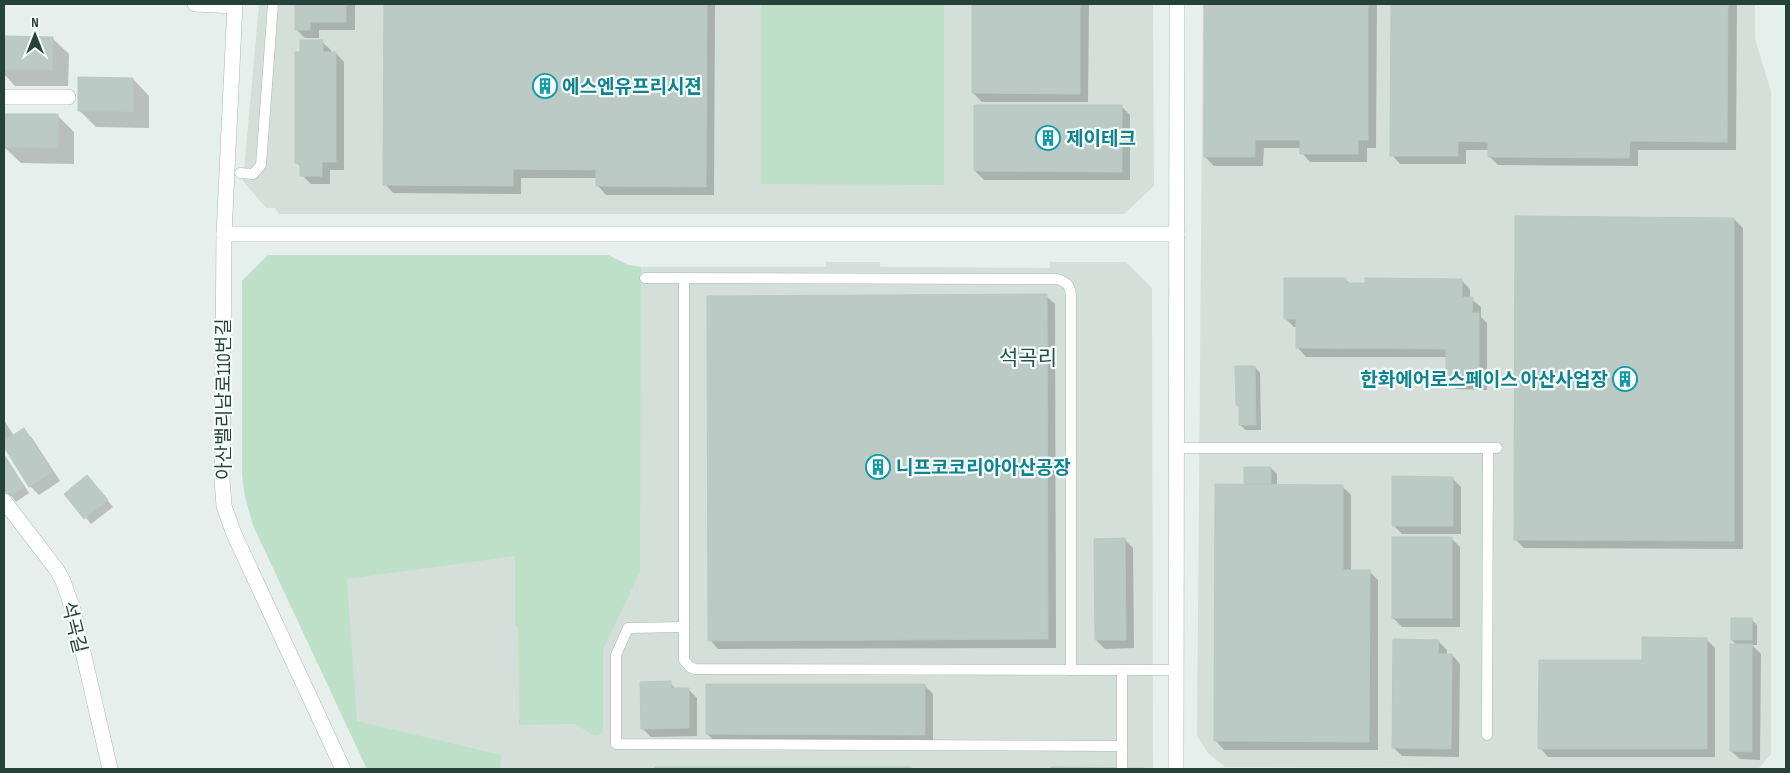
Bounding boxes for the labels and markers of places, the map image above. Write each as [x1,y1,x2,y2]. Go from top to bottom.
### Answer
building icon: 에스엔유프리시젼 [532,73,558,99]
place label: 에스엔유프리시젼 [562,76,702,99]
building icon: 제이테크 [1035,125,1061,151]
place label: 제이테크 [1066,128,1136,151]
building icon: 한화에어로스페이스 아산사업장 [1612,366,1638,392]
place label: 한화에어로스페이스 아산사업장 [1360,369,1608,392]
building icon: 니프코코리아아산공장 [865,454,891,480]
place label: 니프코코리아아산공장 [896,457,1071,480]

